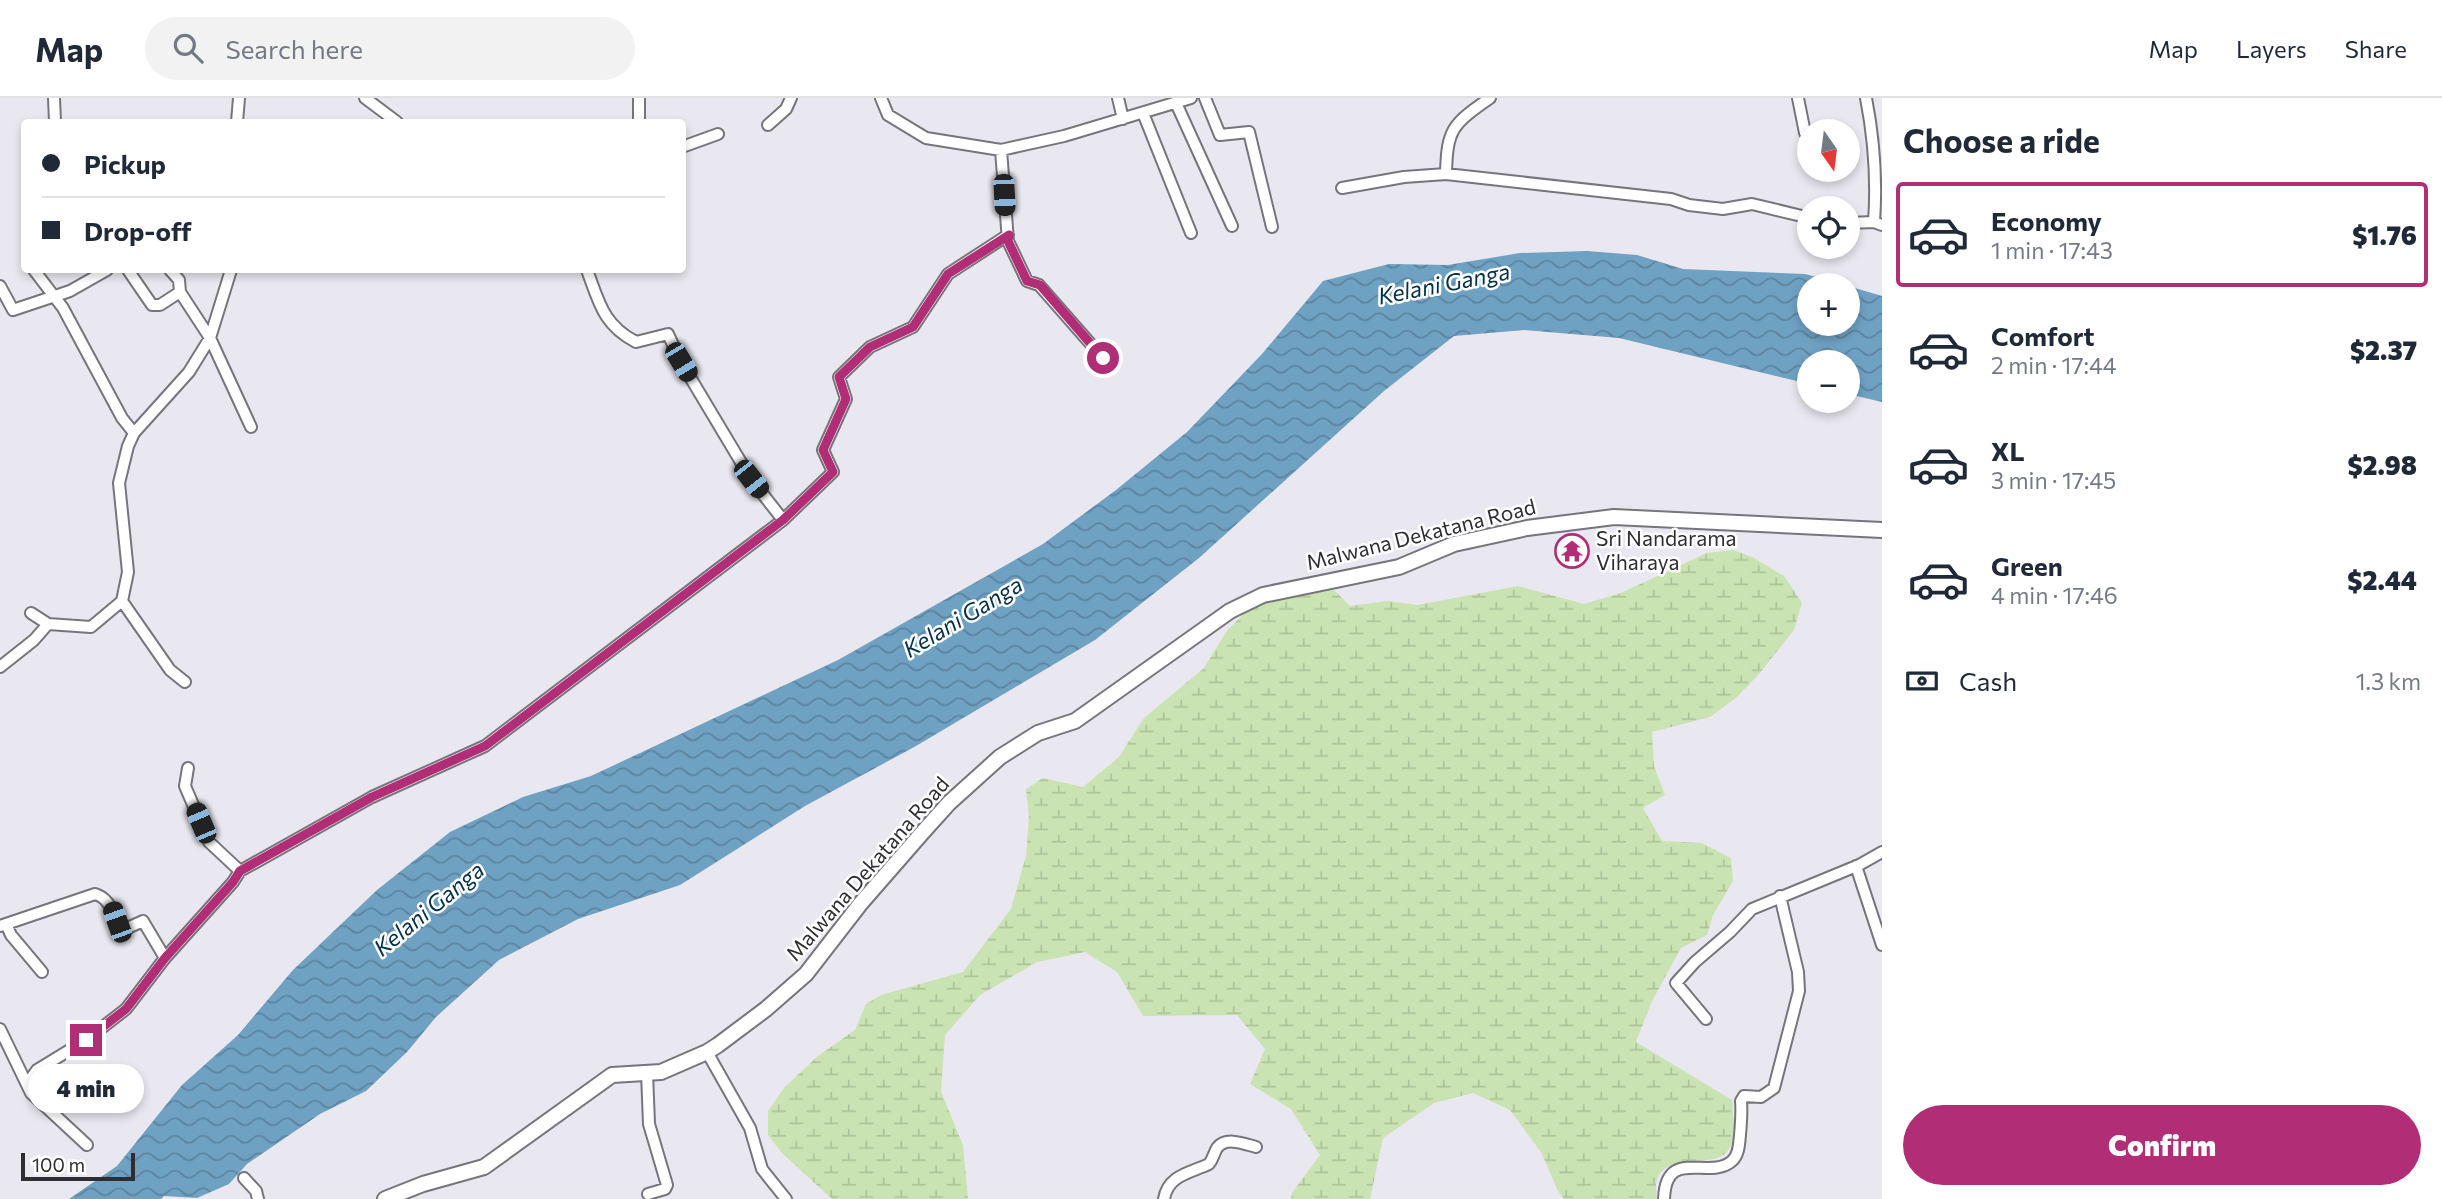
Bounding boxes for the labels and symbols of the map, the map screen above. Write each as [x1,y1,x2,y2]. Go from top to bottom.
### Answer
north arrow [1797,119,1860,182]
car [993,173,1016,217]
water label: Kelani Ganga [1375,256,1512,310]
car [662,339,701,385]
route start [1087,342,1119,374]
car [730,456,773,502]
street label: Malwana Dekatana Road [1303,493,1538,574]
place label: Sri Nandarama Viharaya [1596,525,1737,574]
temple icon: Sri Nandarama Viharaya [1553,532,1591,570]
water label: Kelani Ganga [898,570,1027,663]
street label: Malwana Dekatana Road [780,771,954,965]
car [184,800,219,846]
water label: Kelani Ganga [367,855,489,961]
car [100,899,135,945]
route end [70,1024,102,1056]
callout: 4 min [28,1065,144,1114]
scale bar [21,1150,135,1182]

